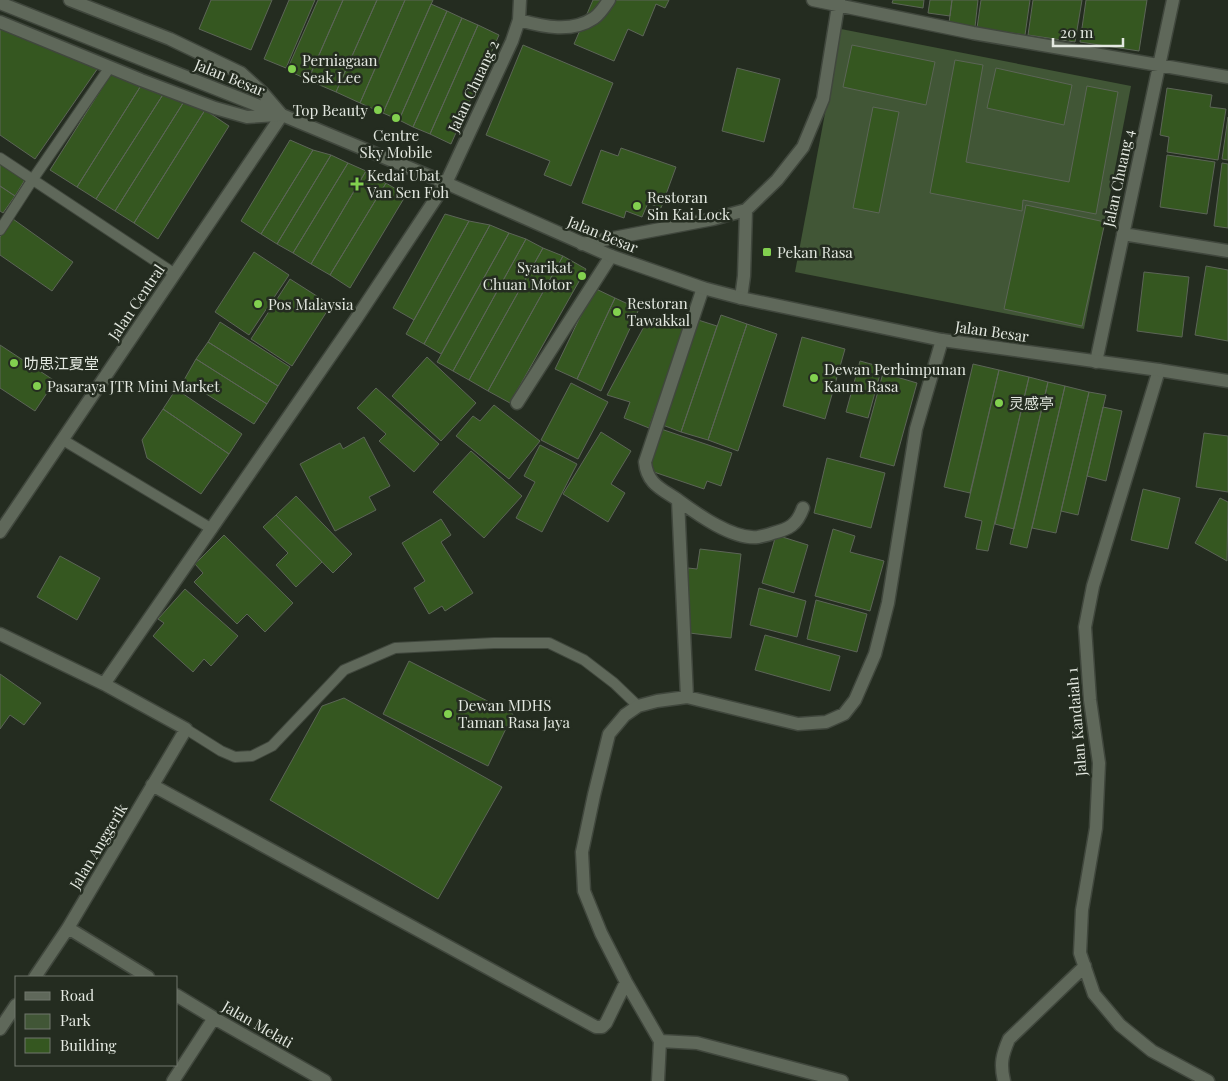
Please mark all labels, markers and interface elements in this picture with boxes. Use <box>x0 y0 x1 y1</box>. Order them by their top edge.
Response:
scale bar <box>1053 15 1123 47</box>
text: 20 m <box>1060 22 1094 42</box>
street label: Jalan Chuang 2 <box>442 37 503 136</box>
place label: Perniagaan Seak Lee <box>302 50 377 87</box>
street label: Jalan Besar <box>191 53 268 100</box>
marker: Perniagaan Seak Lee <box>286 63 298 75</box>
place label: Top Beauty <box>293 100 368 120</box>
marker: Top Beauty <box>372 104 384 116</box>
marker: Centre Sky Mobile <box>390 112 402 124</box>
place label: Centre Sky Mobile <box>360 125 432 162</box>
street label: Jalan Chuang 4 <box>1098 127 1138 230</box>
place label: Kedai Ubat Van Sen Foh <box>366 165 449 202</box>
marker: Kedai Ubat Van Sen Foh <box>351 178 363 190</box>
place label: Restoran Sin Kai Lock <box>647 187 731 224</box>
marker: Restoran Sin Kai Lock <box>631 200 643 212</box>
street label: Jalan Besar <box>564 210 641 257</box>
place label: Pekan Rasa <box>777 242 853 262</box>
marker: Pekan Rasa <box>761 246 773 258</box>
place label: Syarikat Chuan Motor <box>483 257 573 294</box>
street label: Jalan Central <box>103 260 169 345</box>
marker: Syarikat Chuan Motor <box>576 270 588 282</box>
place label: Restoran Tawakkal <box>627 293 690 330</box>
place label: Pos Malaysia <box>268 294 354 314</box>
marker: Pos Malaysia <box>252 298 264 310</box>
marker: Restoran Tawakkal <box>611 306 623 318</box>
street label: Jalan Besar <box>953 316 1030 346</box>
place label: 叻思江夏堂 <box>24 353 99 373</box>
marker: 叻思江夏堂 <box>8 357 20 369</box>
place label: Dewan Perhimpunan Kaum Rasa <box>824 359 966 396</box>
marker: Dewan Perhimpunan Kaum Rasa <box>808 372 820 384</box>
place label: Pasaraya JTR Mini Market <box>47 376 220 396</box>
marker: Pasaraya JTR Mini Market <box>31 380 43 392</box>
place label: 灵感亭 <box>1009 393 1054 413</box>
marker: 灵感亭 <box>993 397 1005 409</box>
street label: Jalan Kandaiah 1 <box>1061 666 1091 778</box>
place label: Dewan MDHS Taman Rasa Jaya <box>458 695 570 732</box>
marker: Dewan MDHS Taman Rasa Jaya <box>442 708 454 720</box>
street label: Jalan Anggerik <box>64 799 132 894</box>
legend <box>15 976 178 1066</box>
text: Road <box>60 985 94 1005</box>
street label: Jalan Melati <box>218 995 297 1053</box>
text: Park <box>60 1010 92 1030</box>
text: Building <box>60 1035 117 1055</box>

